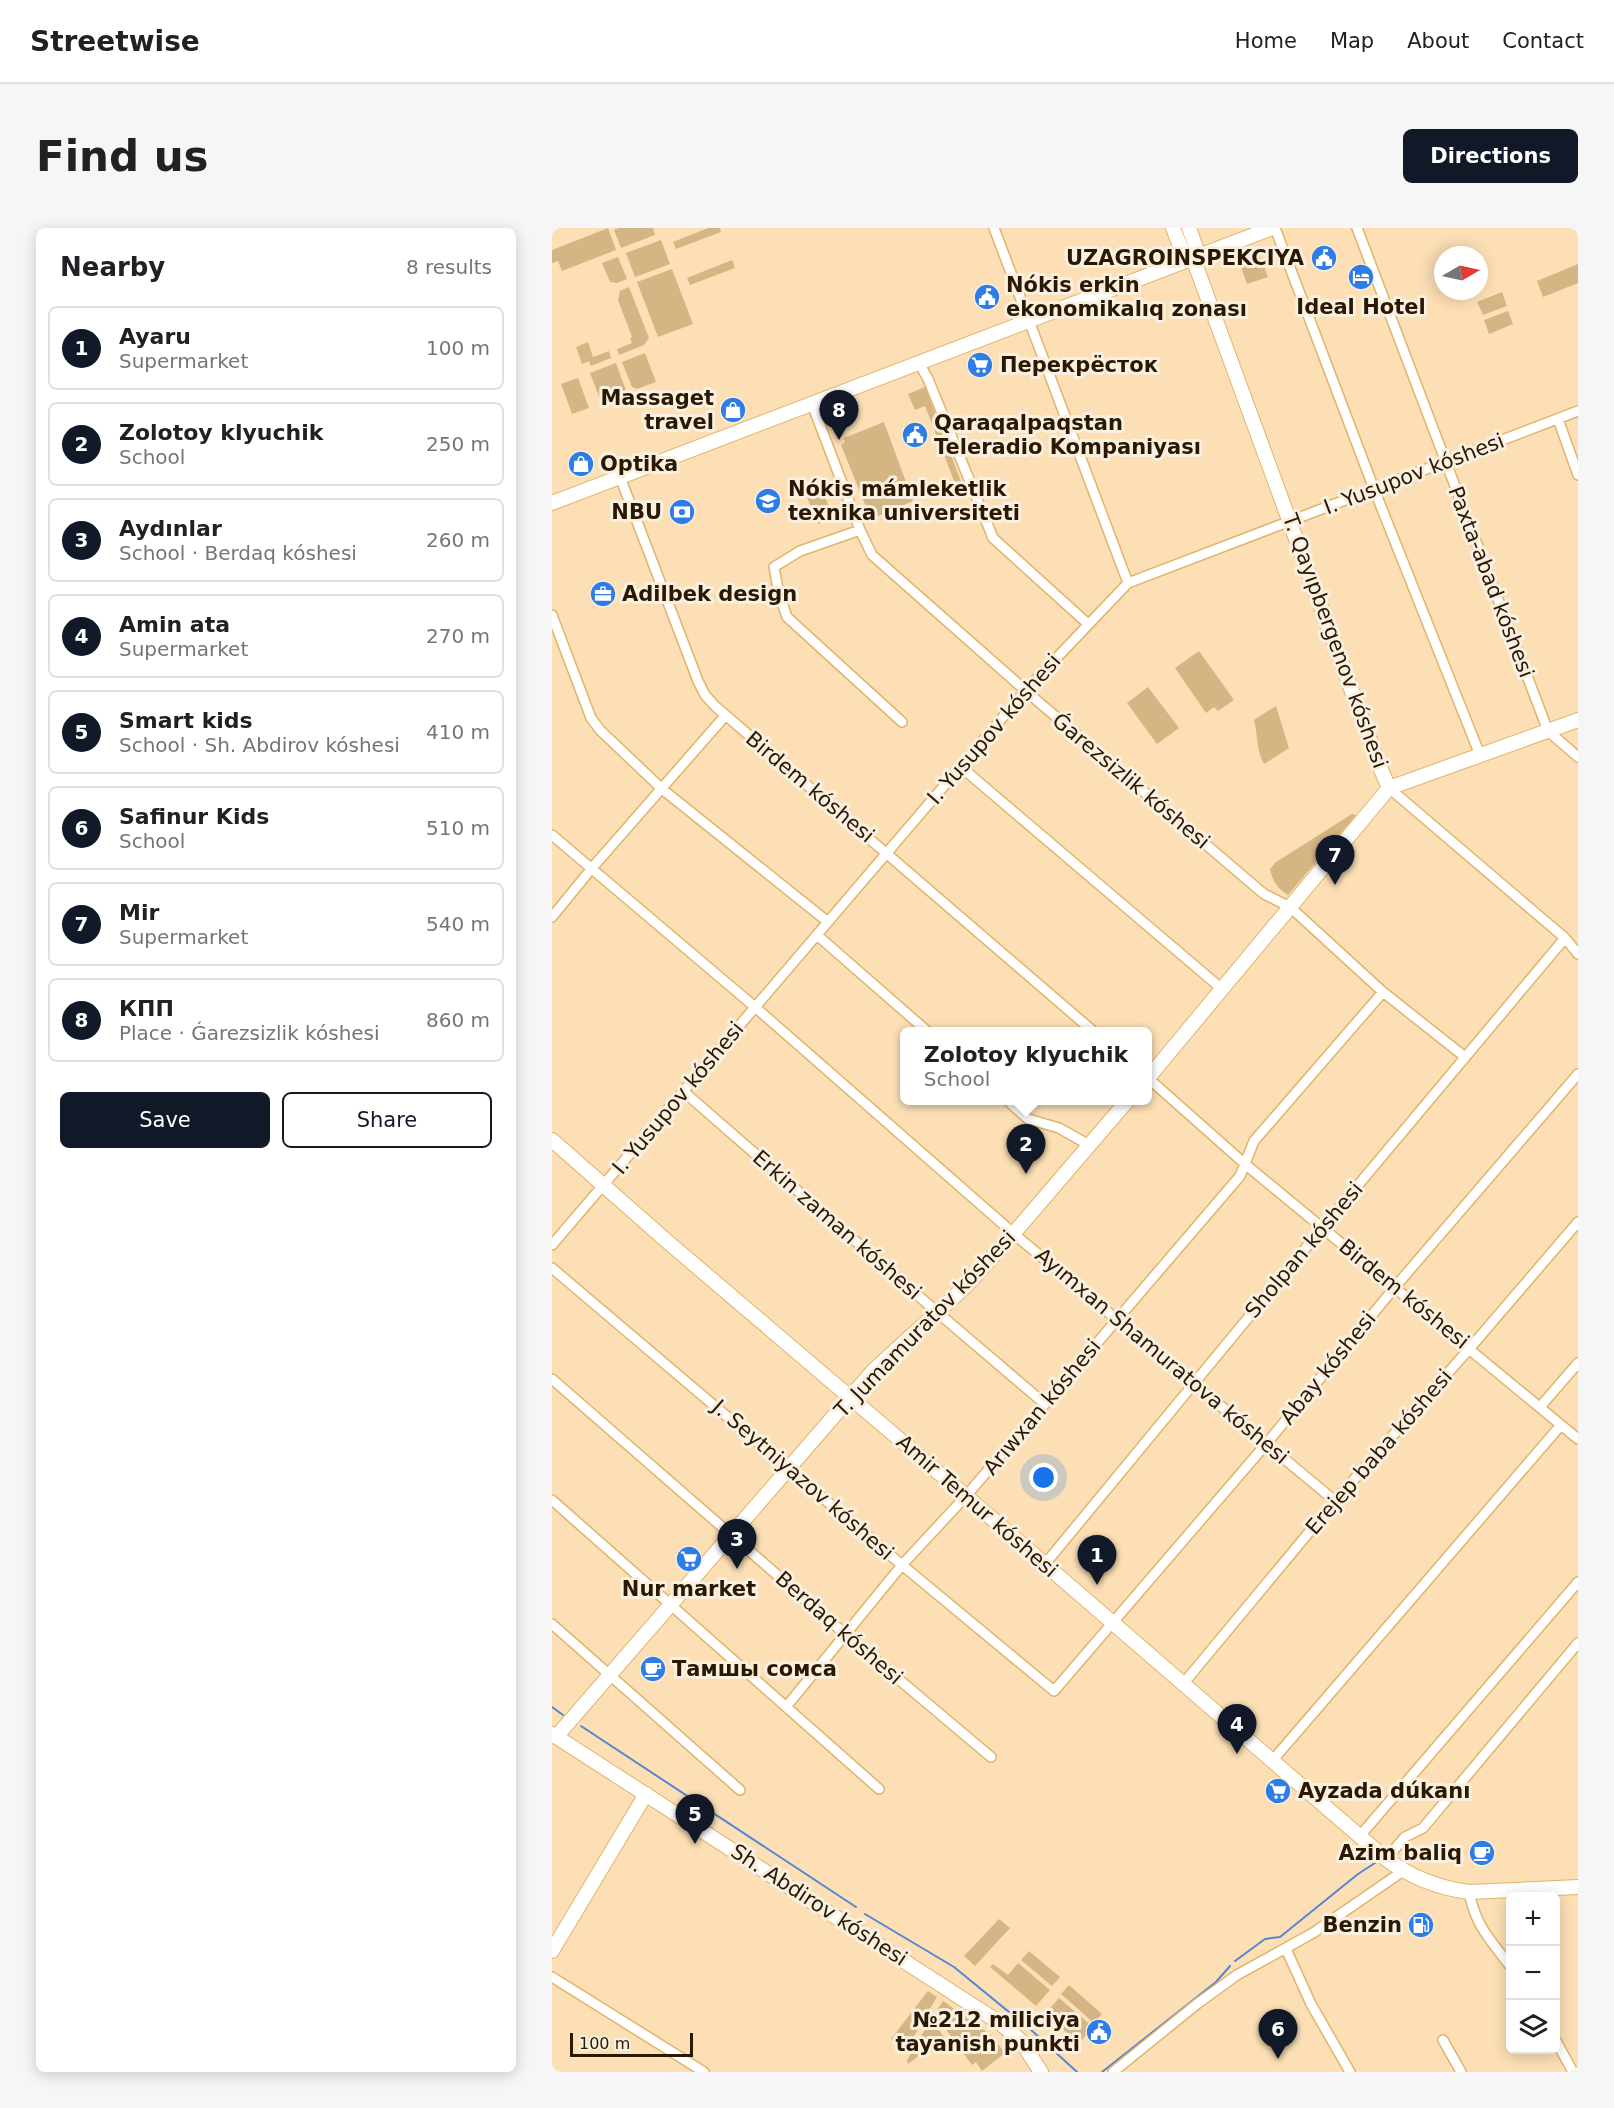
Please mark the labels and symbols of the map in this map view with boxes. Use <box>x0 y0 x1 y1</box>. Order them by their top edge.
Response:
public building icon: UZAGROINSPEKCIYA <box>1309 243 1339 273</box>
place label: UZAGROINSPEKCIYA <box>1066 246 1305 270</box>
north arrow <box>1434 246 1488 300</box>
hotel icon: Ideal Hotel <box>1346 262 1376 292</box>
place label: Nókis erkin ekonomikalıq zonası <box>1006 273 1247 321</box>
public building icon: Nókis erkin ekonomikalıq zonası <box>972 282 1002 312</box>
place label: Ideal Hotel <box>1296 295 1426 319</box>
supermarket icon: Перекрёсток <box>965 350 995 380</box>
place label: Перекрёсток <box>1000 353 1158 377</box>
place label: Massaget travel <box>600 386 714 434</box>
pin: 8 <box>820 390 858 440</box>
shop icon: Massaget travel <box>718 395 748 425</box>
place label: Qaraqalpaqstan Teleradio Kompaniyası <box>934 411 1201 459</box>
public building icon: Qaraqalpaqstan Teleradio Kompaniyası <box>900 420 930 450</box>
street label: I. Yusupov kóshesi <box>1321 429 1507 519</box>
shop icon: Optika <box>566 449 596 479</box>
place label: Optika <box>600 452 678 476</box>
place label: Nókis mámleketlik texnika universiteti <box>788 477 1020 525</box>
street label: Paxta-abad kóshesi <box>1443 483 1539 681</box>
school or university icon: Nókis mámleketlik texnika universiteti <box>753 486 783 516</box>
bank icon: NBU <box>667 497 697 527</box>
place label: NBU <box>611 500 662 524</box>
street label: T. Qayıpbergenov kóshesi <box>1277 510 1392 771</box>
office icon: Adilbek design <box>588 579 618 609</box>
place label: Adilbek design <box>622 582 797 606</box>
street label: I. Yusupov kóshesi <box>922 649 1066 809</box>
street label: Ǵarezsizlik kóshesi <box>1048 707 1215 854</box>
street label: Birdem kóshesi <box>741 726 879 848</box>
pin: 7 <box>1316 836 1354 885</box>
street label: I. Yusupov kóshesi <box>607 1017 749 1179</box>
pin: 2 <box>1006 1124 1046 1174</box>
street label: Erkin zaman kóshesi <box>748 1145 926 1305</box>
street label: Sholpan kóshesi <box>1240 1177 1368 1323</box>
street label: T. Jumamuratov kóshesi <box>829 1226 1021 1423</box>
street label: Birdem kóshesi <box>1334 1234 1474 1354</box>
street label: Ayımxan Shamuratova kóshesi <box>1031 1243 1293 1469</box>
street label: Abay kóshesi <box>1275 1307 1381 1429</box>
street label: Arıwxan kóshesi <box>978 1334 1106 1480</box>
street label: Erejep baba kóshesi <box>1301 1365 1457 1539</box>
street label: J. Seytniyazov kóshesi <box>706 1394 898 1565</box>
street label: Amir Temur kóshesi <box>892 1430 1062 1582</box>
your location <box>1029 1463 1058 1492</box>
pin: 3 <box>718 1520 756 1569</box>
pin: 1 <box>1078 1536 1116 1585</box>
supermarket icon: Nur market <box>674 1544 704 1574</box>
street label: Berdaq kóshesi <box>771 1566 907 1690</box>
place label: Nur market <box>622 1577 756 1601</box>
cafe icon: Тамшы сомса <box>638 1654 668 1684</box>
place label: Тамшы сомса <box>672 1657 837 1681</box>
pin: 4 <box>1218 1704 1256 1754</box>
supermarket icon: Ayzada dúkanı <box>1263 1776 1293 1806</box>
place label: Ayzada dúkanı <box>1298 1779 1470 1803</box>
pin: 5 <box>676 1794 714 1844</box>
cafe icon: Azim baliq <box>1467 1838 1497 1868</box>
street label: Sh. Abdirov kóshesi <box>726 1839 912 1971</box>
place label: Azim baliq <box>1339 1841 1462 1865</box>
fuel station icon: Benzin <box>1406 1910 1436 1940</box>
place label: Benzin <box>1322 1913 1402 1937</box>
place label: №212 miliciya tayanish punkti <box>896 2008 1080 2056</box>
pin: 6 <box>1258 2010 1298 2059</box>
public building icon: №212 miliciya tayanish punkti <box>1084 2017 1114 2047</box>
scale bar <box>570 2030 693 2058</box>

